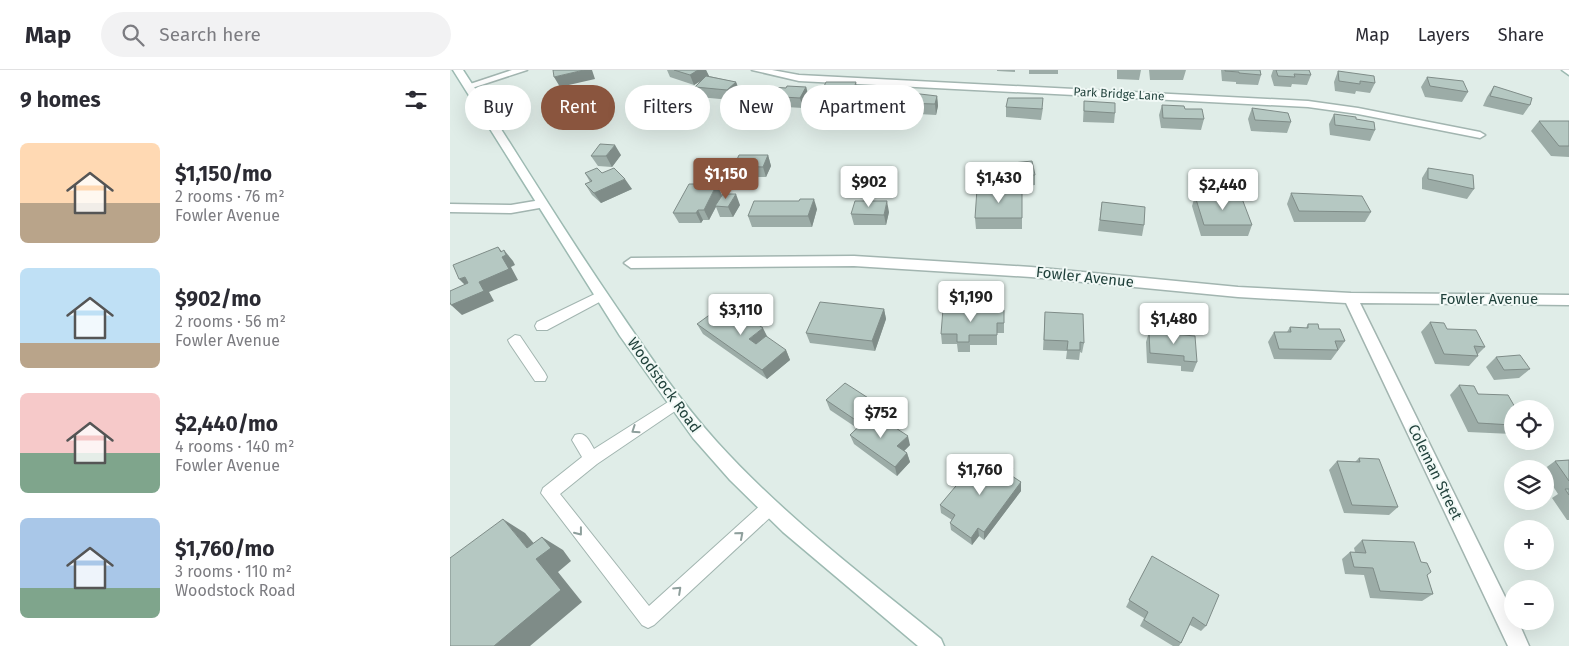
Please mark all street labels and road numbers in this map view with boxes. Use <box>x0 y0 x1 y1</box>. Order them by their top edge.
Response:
street label: Park Bridge Lane <box>1073 85 1165 103</box>
street label: Fowler Avenue <box>1035 263 1135 291</box>
street label: Fowler Avenue <box>1440 290 1538 308</box>
street label: Woodstock Road <box>623 334 705 436</box>
street label: Coleman Street <box>1404 421 1466 523</box>

